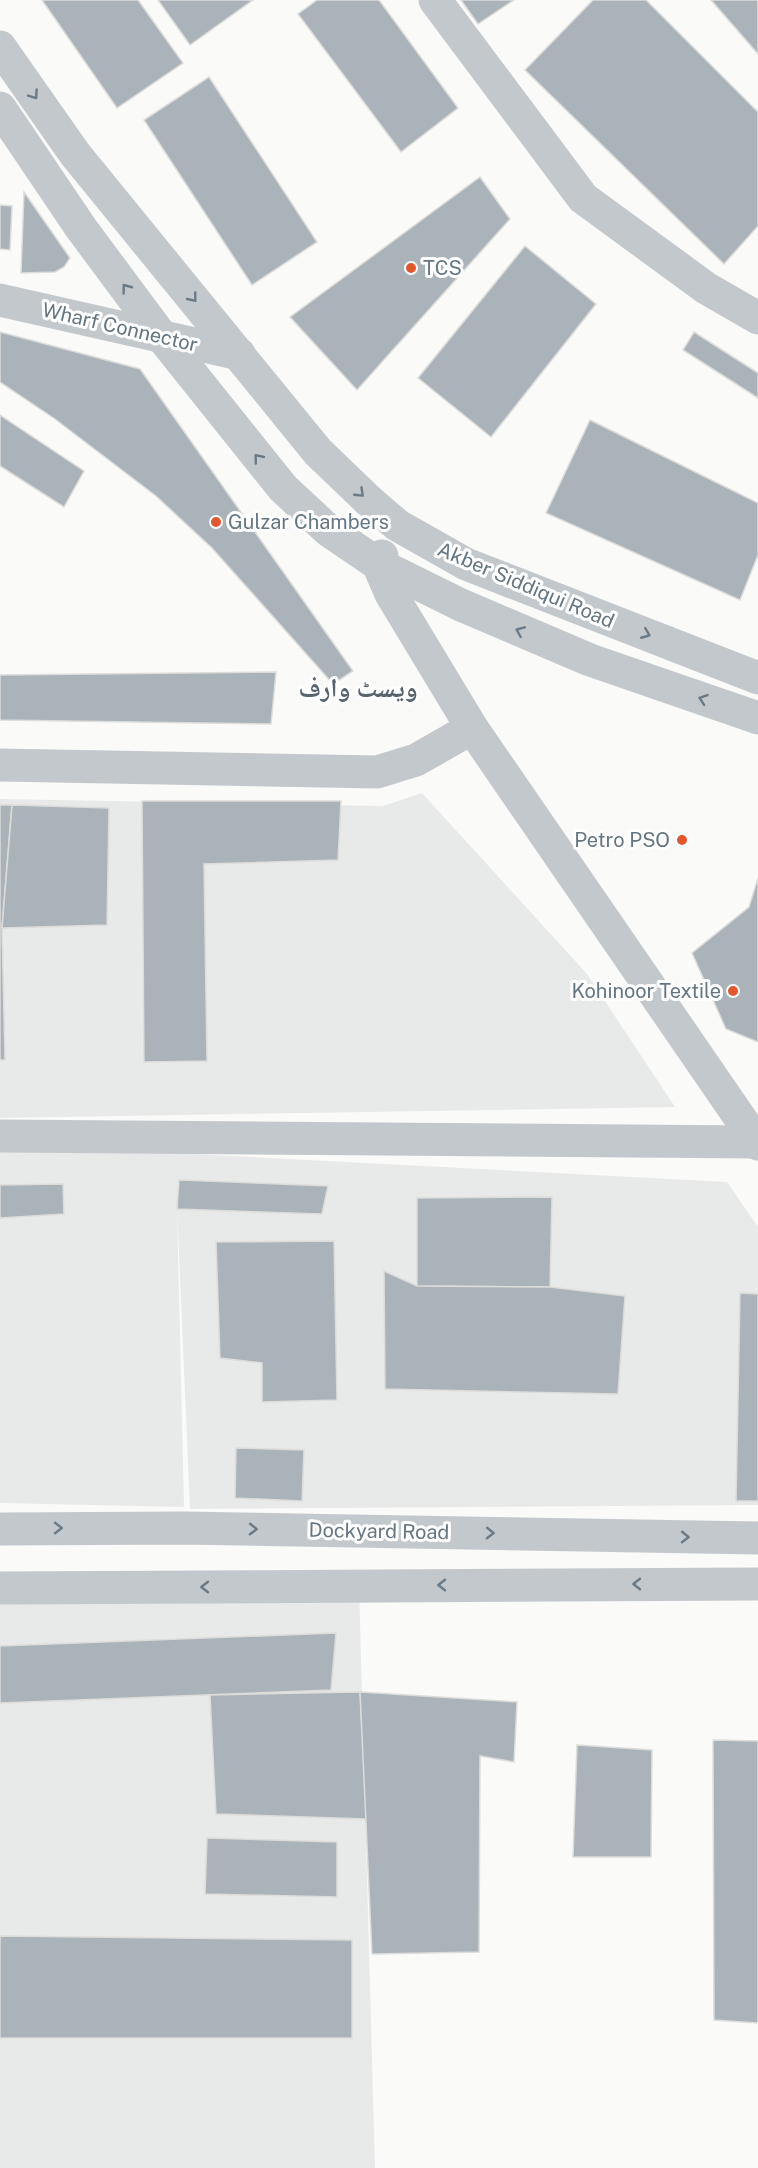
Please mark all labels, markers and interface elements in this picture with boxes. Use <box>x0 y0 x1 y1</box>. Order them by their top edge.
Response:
one-way arrow <box>27 88 38 99</box>
place label: TCS <box>423 256 462 280</box>
marker: TCS <box>404 261 418 275</box>
one-way arrow <box>122 283 133 294</box>
one-way arrow <box>186 291 197 302</box>
street label: Wharf Connector <box>40 297 200 357</box>
one-way arrow <box>255 454 266 465</box>
one-way arrow <box>354 486 364 497</box>
place label: Gulzar Chambers <box>228 510 389 534</box>
marker: Gulzar Chambers <box>209 515 223 529</box>
street label: Akber Siddiqui Road <box>434 537 618 633</box>
one-way arrow <box>516 626 527 638</box>
one-way arrow <box>640 627 650 640</box>
district label: ویسٹ وارف <box>298 672 418 703</box>
one-way arrow <box>698 694 709 707</box>
place label: Petro PSO <box>574 828 670 852</box>
marker: Petro PSO <box>675 833 689 847</box>
place label: Kohinoor Textile <box>571 979 721 1003</box>
marker: Kohinoor Textile <box>726 984 740 998</box>
street label: Dockyard Road <box>308 1518 450 1544</box>
one-way arrow <box>54 1522 63 1534</box>
one-way arrow <box>249 1523 258 1535</box>
one-way arrow <box>486 1527 495 1539</box>
one-way arrow <box>681 1530 690 1543</box>
one-way arrow <box>632 1578 641 1590</box>
one-way arrow <box>437 1579 446 1591</box>
one-way arrow <box>200 1580 209 1593</box>

